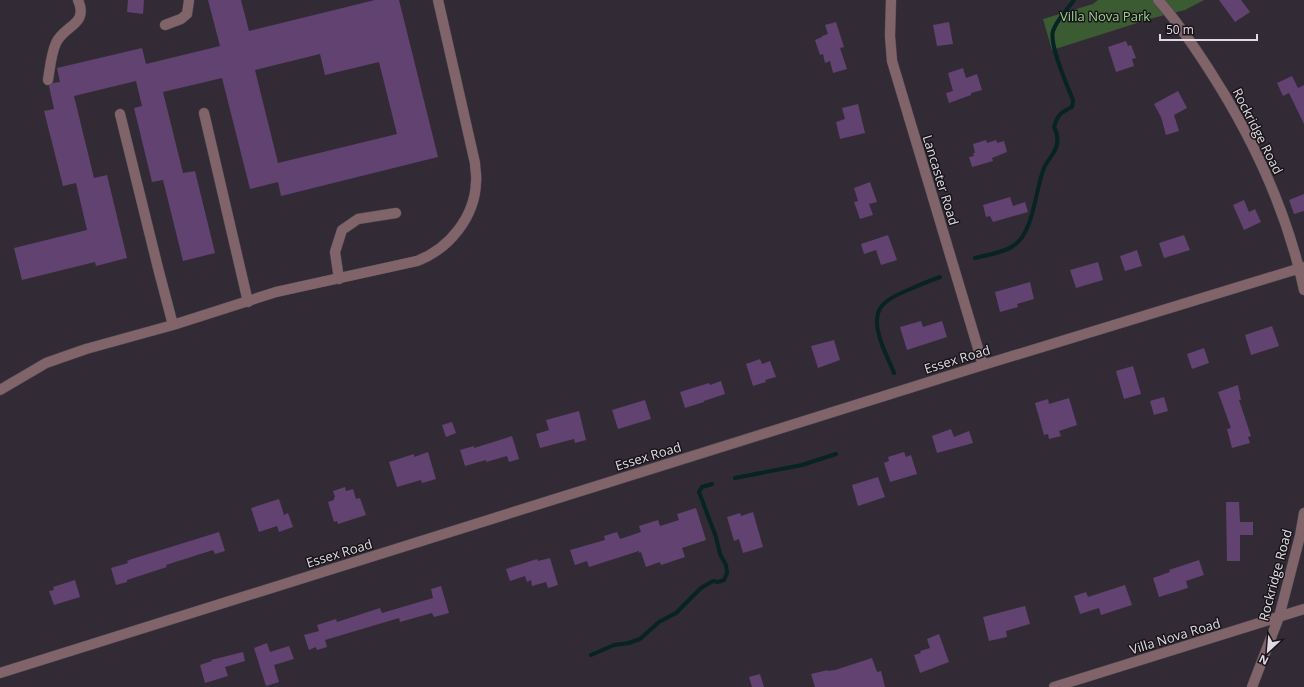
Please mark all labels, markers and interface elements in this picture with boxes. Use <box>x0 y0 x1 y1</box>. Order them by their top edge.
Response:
park label: Villa Nova Park <box>1060 7 1150 25</box>
scale bar <box>1160 16 1257 42</box>
text: 50 m <box>1166 21 1194 38</box>
street label: Rockridge Road <box>1229 85 1287 177</box>
street label: Lancaster Road <box>919 133 963 227</box>
street label: Essex Road <box>922 340 992 378</box>
street label: Essex Road <box>613 437 683 475</box>
street label: Rockridge Road <box>1254 527 1296 623</box>
street label: Essex Road <box>304 534 374 572</box>
street label: Villa Nova Road <box>1127 614 1223 658</box>
north arrow <box>1248 631 1288 671</box>
text: N <box>1256 652 1271 669</box>

